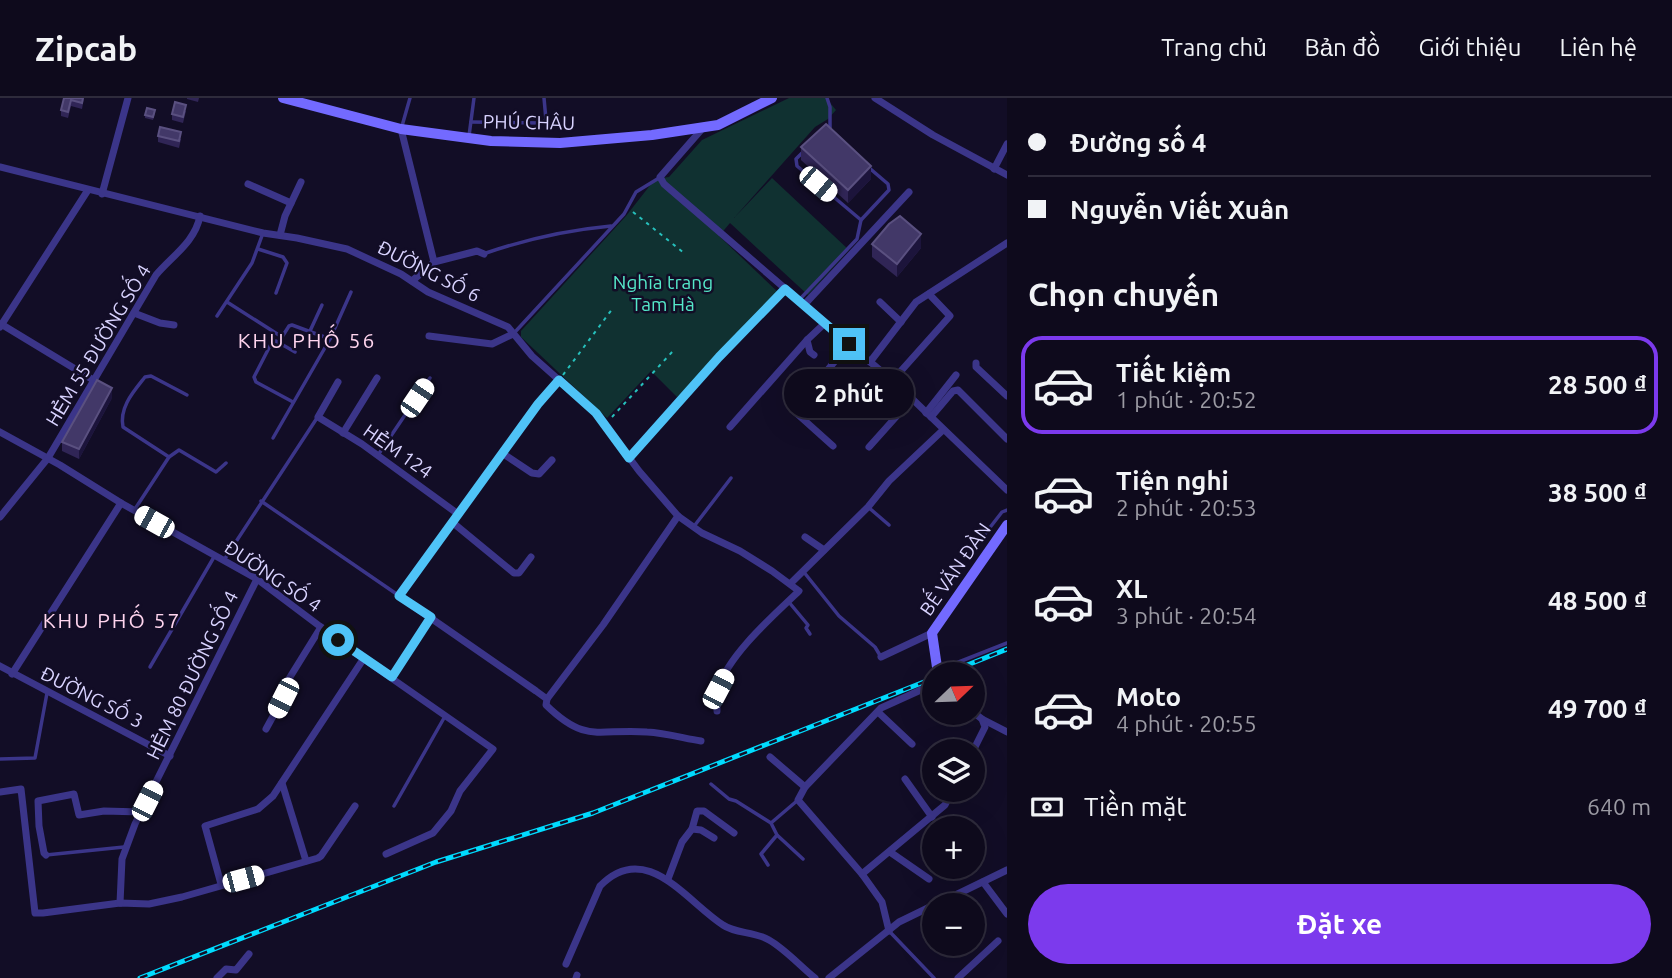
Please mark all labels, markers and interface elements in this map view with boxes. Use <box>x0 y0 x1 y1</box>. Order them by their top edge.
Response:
text: Zipcab <box>35 30 137 67</box>
text: Trang chủ <box>1161 34 1267 61</box>
text: Bản đồ <box>1305 34 1380 61</box>
text: Giới thiệu <box>1418 34 1522 61</box>
text: Liên hệ <box>1560 34 1637 61</box>
street label: PHÚ CHÂU <box>483 110 575 134</box>
text: Đường số 4 <box>1070 128 1206 157</box>
car <box>796 162 841 206</box>
text: Nguyễn Viết Xuân <box>1070 195 1289 224</box>
street label: ĐƯỜNG SỐ 6 <box>374 232 486 306</box>
street label: HẺM 55 ĐƯỜNG SỐ 4 <box>37 258 155 430</box>
park label: Nghĩa trang Tam Hà <box>613 271 713 315</box>
text: Chọn chuyến <box>1028 276 1219 312</box>
district label: KHU PHỐ 56 <box>238 323 376 352</box>
route end <box>833 328 865 360</box>
icon: car <box>1032 354 1095 417</box>
text: Tiết kiệm <box>1116 358 1231 387</box>
callout: 2 phút <box>784 368 914 418</box>
text: 28 500 ₫ <box>1548 370 1647 399</box>
car <box>397 375 438 421</box>
text: 2 phút <box>814 381 884 406</box>
text: 1 phút · 20:52 <box>1116 387 1257 412</box>
street label: HẺM 124 <box>359 419 437 483</box>
icon: car <box>1032 462 1095 525</box>
text: Tiện nghi <box>1116 466 1229 495</box>
text: 38 500 ₫ <box>1548 478 1647 507</box>
text: 2 phút · 20:53 <box>1116 495 1257 520</box>
car <box>131 503 178 541</box>
street label: BẾ VĂN ĐÀN <box>911 516 995 619</box>
street label: ĐƯỜNG SỐ 4 <box>220 532 328 616</box>
icon: car <box>1032 570 1095 633</box>
text: XL <box>1116 574 1147 603</box>
street label: HẺM 80 ĐƯỜNG SỐ 4 <box>138 585 242 763</box>
text: 48 500 ₫ <box>1548 586 1647 615</box>
district label: KHU PHỐ 57 <box>43 603 181 632</box>
text: 3 phút · 20:54 <box>1116 603 1257 628</box>
route start <box>322 624 354 656</box>
street label: ĐƯỜNG SỐ 3 <box>37 658 149 732</box>
north arrow <box>922 662 985 724</box>
map controls <box>922 662 985 956</box>
car <box>699 666 738 712</box>
car <box>265 675 302 721</box>
icon: car <box>1032 678 1095 741</box>
text: Moto <box>1116 682 1181 711</box>
text: 49 700 ₫ <box>1548 694 1647 723</box>
text: 4 phút · 20:55 <box>1116 711 1257 736</box>
button: layers <box>922 739 985 802</box>
car <box>129 778 166 824</box>
icon: cash <box>1028 788 1066 826</box>
text: Tiền mặt <box>1084 792 1187 821</box>
text: 640 m <box>1587 794 1651 819</box>
button: + <box>922 816 985 879</box>
car <box>220 863 267 895</box>
button: Đặt xe <box>1028 884 1651 964</box>
button: − <box>922 893 985 956</box>

